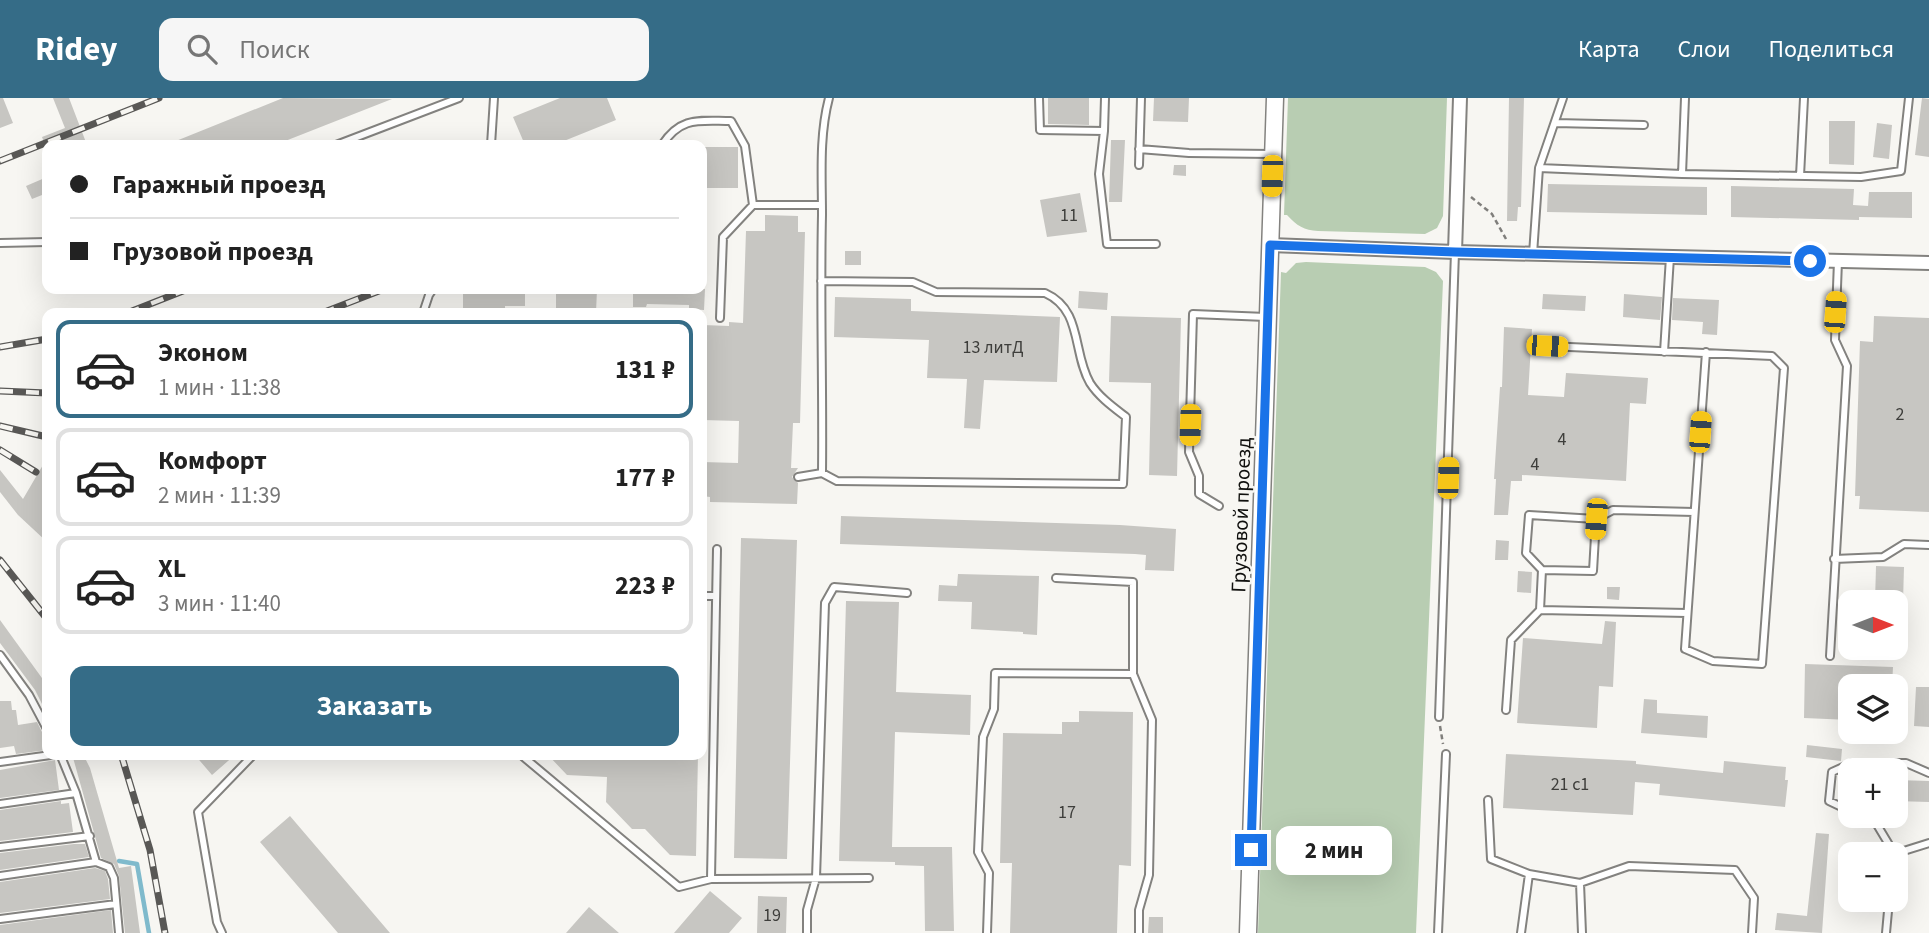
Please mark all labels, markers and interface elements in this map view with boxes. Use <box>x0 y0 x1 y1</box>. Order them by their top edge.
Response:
search box <box>159 18 649 81</box>
text: Ridey <box>35 26 117 73</box>
icon: search <box>183 30 221 68</box>
text: Поиск <box>239 31 310 68</box>
text: Карта <box>1578 32 1640 67</box>
text: Слои <box>1678 32 1731 67</box>
text: Поделиться <box>1769 32 1894 67</box>
car <box>1261 155 1284 197</box>
text: Гаражный проезд <box>112 166 325 203</box>
house number: 11 <box>1060 203 1078 228</box>
text: Грузовой проезд <box>112 233 313 270</box>
route start <box>1794 245 1826 277</box>
car <box>1824 290 1847 334</box>
text: Эконом <box>158 334 248 371</box>
car <box>1526 334 1569 358</box>
house number: 13 литД <box>963 335 1024 360</box>
icon: car <box>74 338 137 401</box>
text: 131 ₽ <box>615 351 675 388</box>
text: 1 мин · 11:38 <box>158 371 281 404</box>
house number: 2 <box>1896 402 1905 427</box>
car <box>1179 404 1202 446</box>
car <box>1689 410 1712 454</box>
house number: 4 <box>1558 427 1567 452</box>
street label: Грузовой проезд <box>1223 437 1259 593</box>
text: Комфорт <box>158 442 267 479</box>
icon: car <box>74 446 137 509</box>
house number: 4 <box>1531 452 1540 477</box>
car <box>1437 457 1460 499</box>
text: 177 ₽ <box>615 459 675 496</box>
text: 2 мин · 11:39 <box>158 479 281 512</box>
car <box>1585 497 1608 541</box>
text: XL <box>158 550 186 587</box>
icon: car <box>74 554 137 617</box>
text: 223 ₽ <box>615 567 675 604</box>
text: 3 мин · 11:40 <box>158 587 281 620</box>
north arrow <box>1838 590 1908 660</box>
map controls <box>1838 590 1908 912</box>
button: Заказать <box>70 666 679 746</box>
button: layers <box>1838 674 1908 744</box>
button: + <box>1838 758 1908 828</box>
house number: 21 с1 <box>1551 772 1589 797</box>
house number: 17 <box>1058 800 1076 825</box>
callout: 2 мин <box>1276 826 1391 874</box>
route end <box>1235 834 1267 866</box>
text: 2 мин <box>1305 834 1363 867</box>
button: − <box>1838 842 1908 912</box>
house number: 19 <box>763 903 781 928</box>

